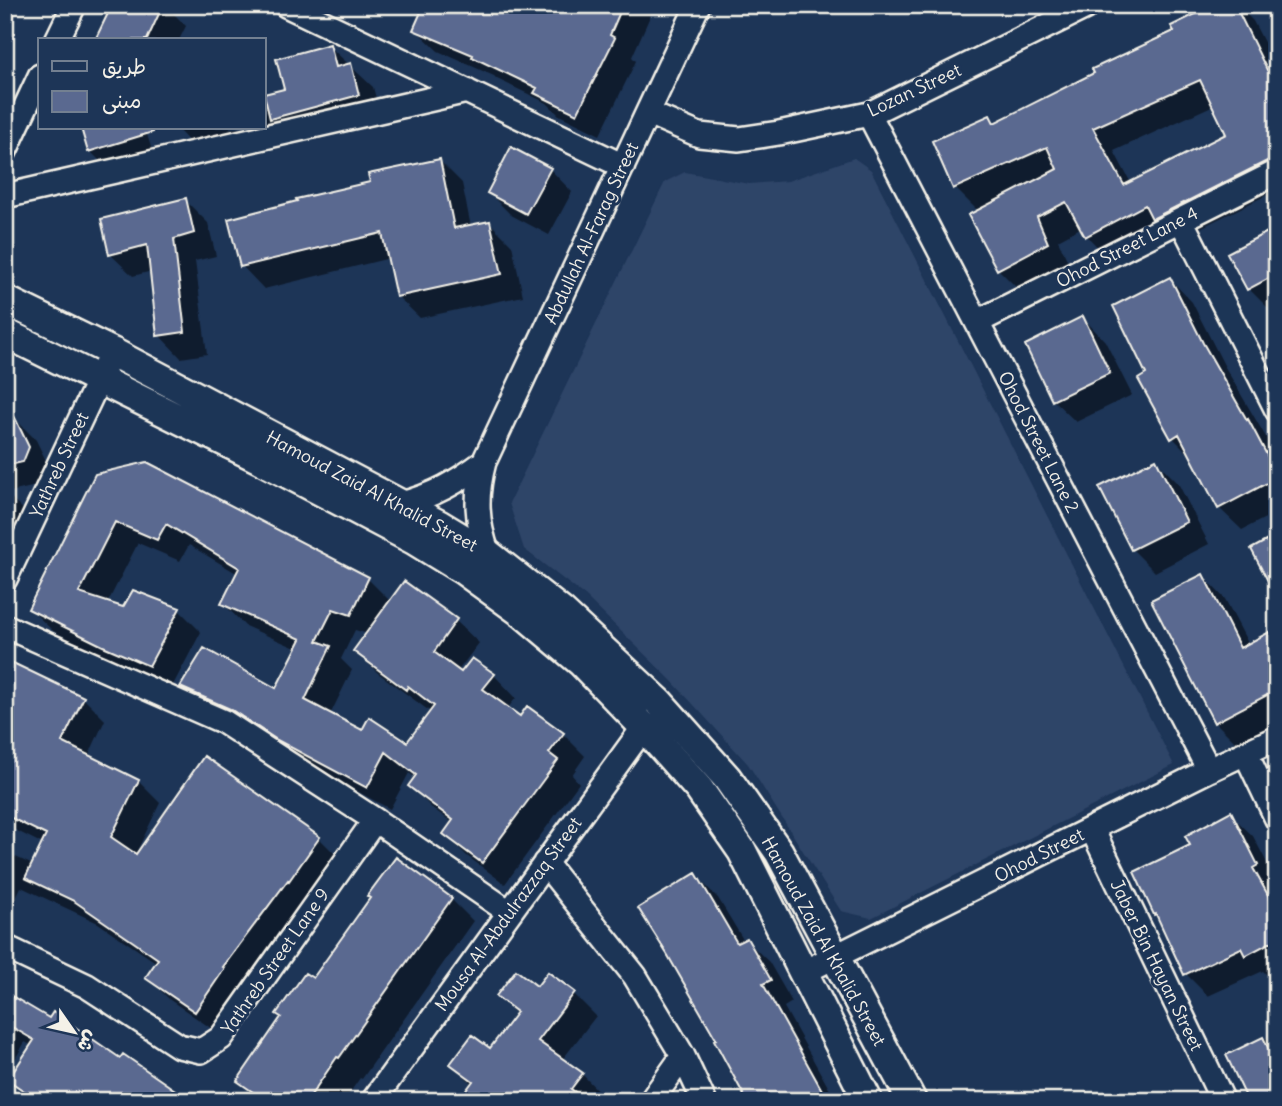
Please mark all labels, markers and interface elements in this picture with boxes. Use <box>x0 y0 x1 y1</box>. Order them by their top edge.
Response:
legend <box>38 38 266 130</box>
text: طريق <box>102 53 146 80</box>
street label: Lozan Street <box>863 58 965 122</box>
text: مبنى <box>102 87 141 115</box>
street label: Abdullah Al-Farag Street <box>539 138 643 328</box>
street label: Ohod Street Lane 4 <box>1052 201 1202 293</box>
street label: Ohod Street Lane 2 <box>993 367 1085 517</box>
street label: Yathreb Street <box>24 408 94 522</box>
street label: Hamoud Zaid Al Khalid Street <box>262 425 482 557</box>
street label: Mousa Al-Abdulrazzaq Street <box>430 812 586 1016</box>
street label: Ohod Street <box>990 823 1088 887</box>
street label: Hamoud Zaid Al Khalid Street <box>757 832 891 1050</box>
street label: Jaber Bin Hayan Street <box>1106 876 1208 1054</box>
street label: Yathreb Street Lane 9 <box>216 883 334 1039</box>
north arrow <box>38 998 108 1068</box>
text: ش <box>72 1026 104 1057</box>

